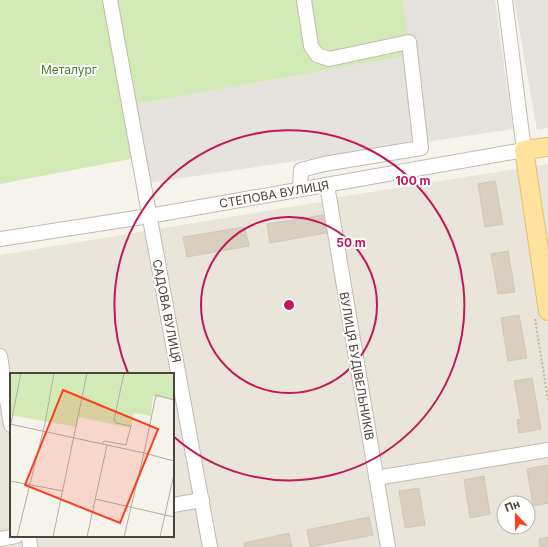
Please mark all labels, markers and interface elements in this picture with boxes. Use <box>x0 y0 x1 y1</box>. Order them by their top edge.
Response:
park label: Металург <box>41 62 97 77</box>
text: 100 m <box>395 173 431 188</box>
street label: СТЕПОВА ВУЛИЦЯ <box>218 177 330 211</box>
text: 50 m <box>336 235 366 250</box>
street label: САДОВА ВУЛИЦЯ <box>150 258 184 364</box>
street label: ВУЛИЦЯ БУДІВЕЛЬНИКІВ <box>337 291 377 442</box>
centre of rings <box>282 298 296 312</box>
inset map <box>10 373 174 537</box>
north arrow <box>496 495 536 535</box>
text: Пн <box>503 496 522 515</box>

